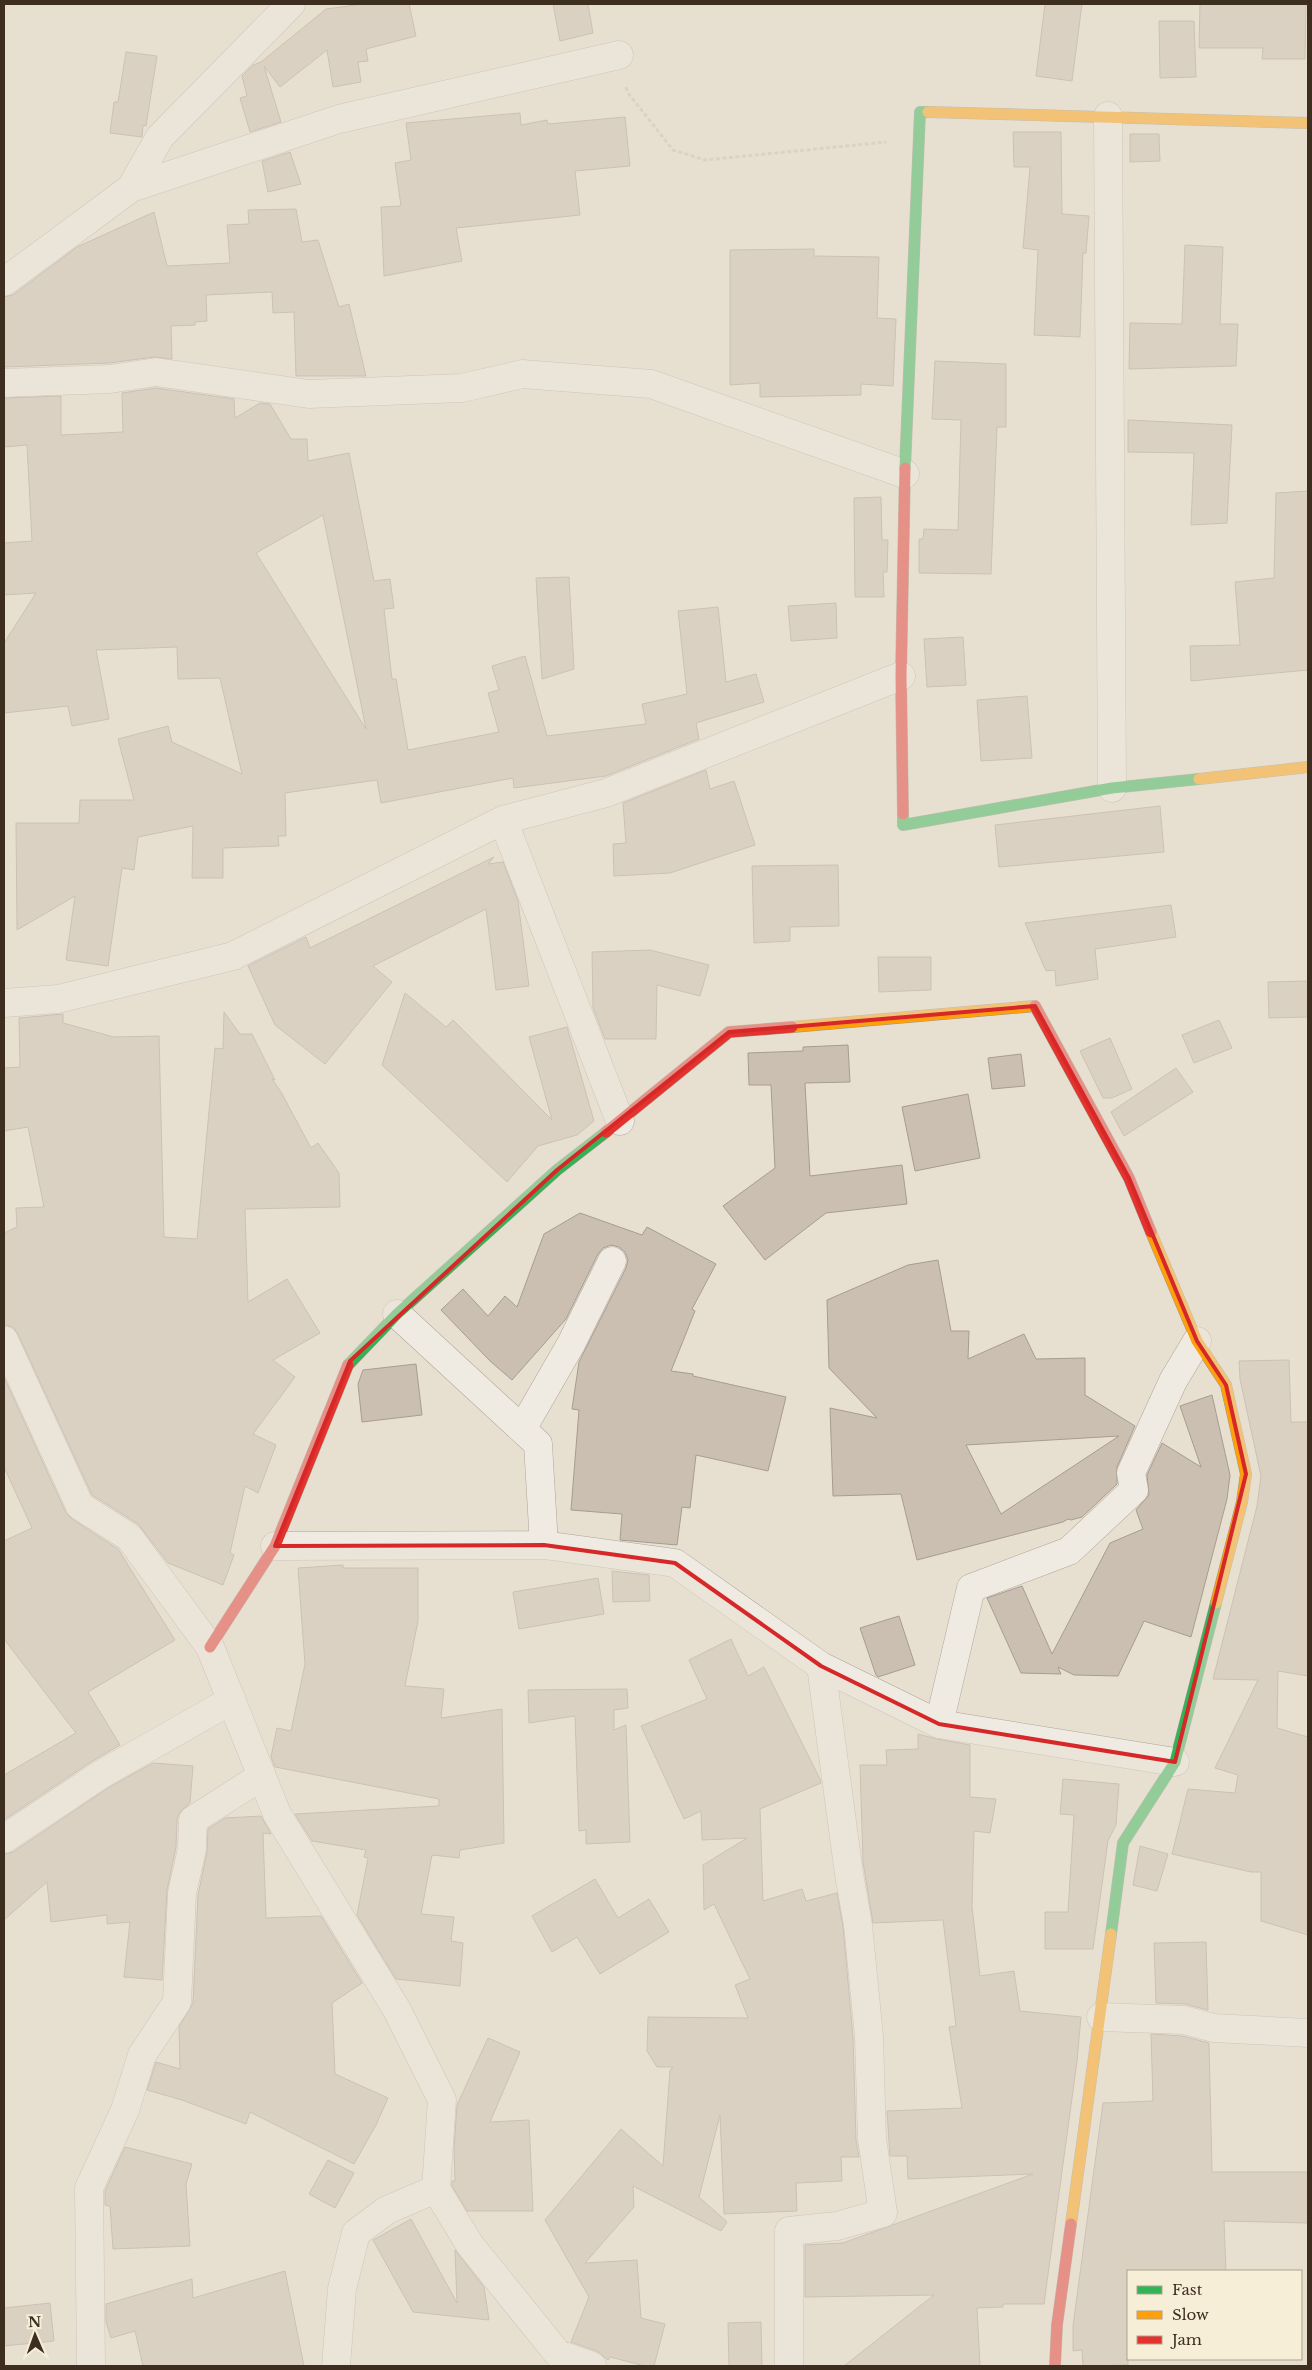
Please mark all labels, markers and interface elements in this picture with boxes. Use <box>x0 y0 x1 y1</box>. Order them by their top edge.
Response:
legend <box>1127 2270 1302 2360</box>
text: Fast <box>1172 2280 1203 2299</box>
text: Slow <box>1172 2305 1209 2324</box>
north arrow <box>10 2310 60 2360</box>
text: N <box>28 2313 41 2331</box>
text: Jam <box>1170 2330 1202 2349</box>

